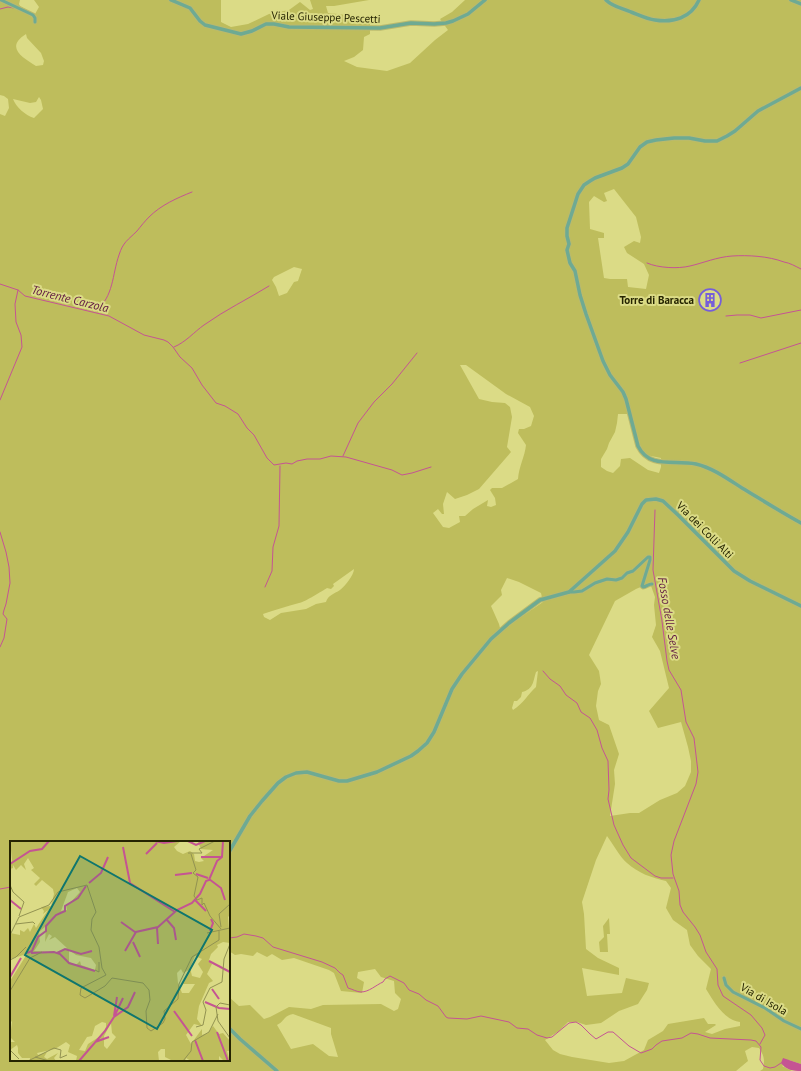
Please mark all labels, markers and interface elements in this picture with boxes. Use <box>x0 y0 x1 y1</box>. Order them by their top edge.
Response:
street label: Viale Giuseppe Pescetti <box>270 8 381 26</box>
water label: Torrente Carzola <box>30 282 110 315</box>
building icon: Torre di Baracca <box>697 287 723 313</box>
place label: Torre di Baracca <box>619 293 694 307</box>
street label: Via dei Colli Alti <box>673 498 737 562</box>
water label: Fosso delle Selve <box>655 576 684 661</box>
inset map <box>10 841 230 1061</box>
street label: Via di Isola <box>737 979 790 1018</box>

